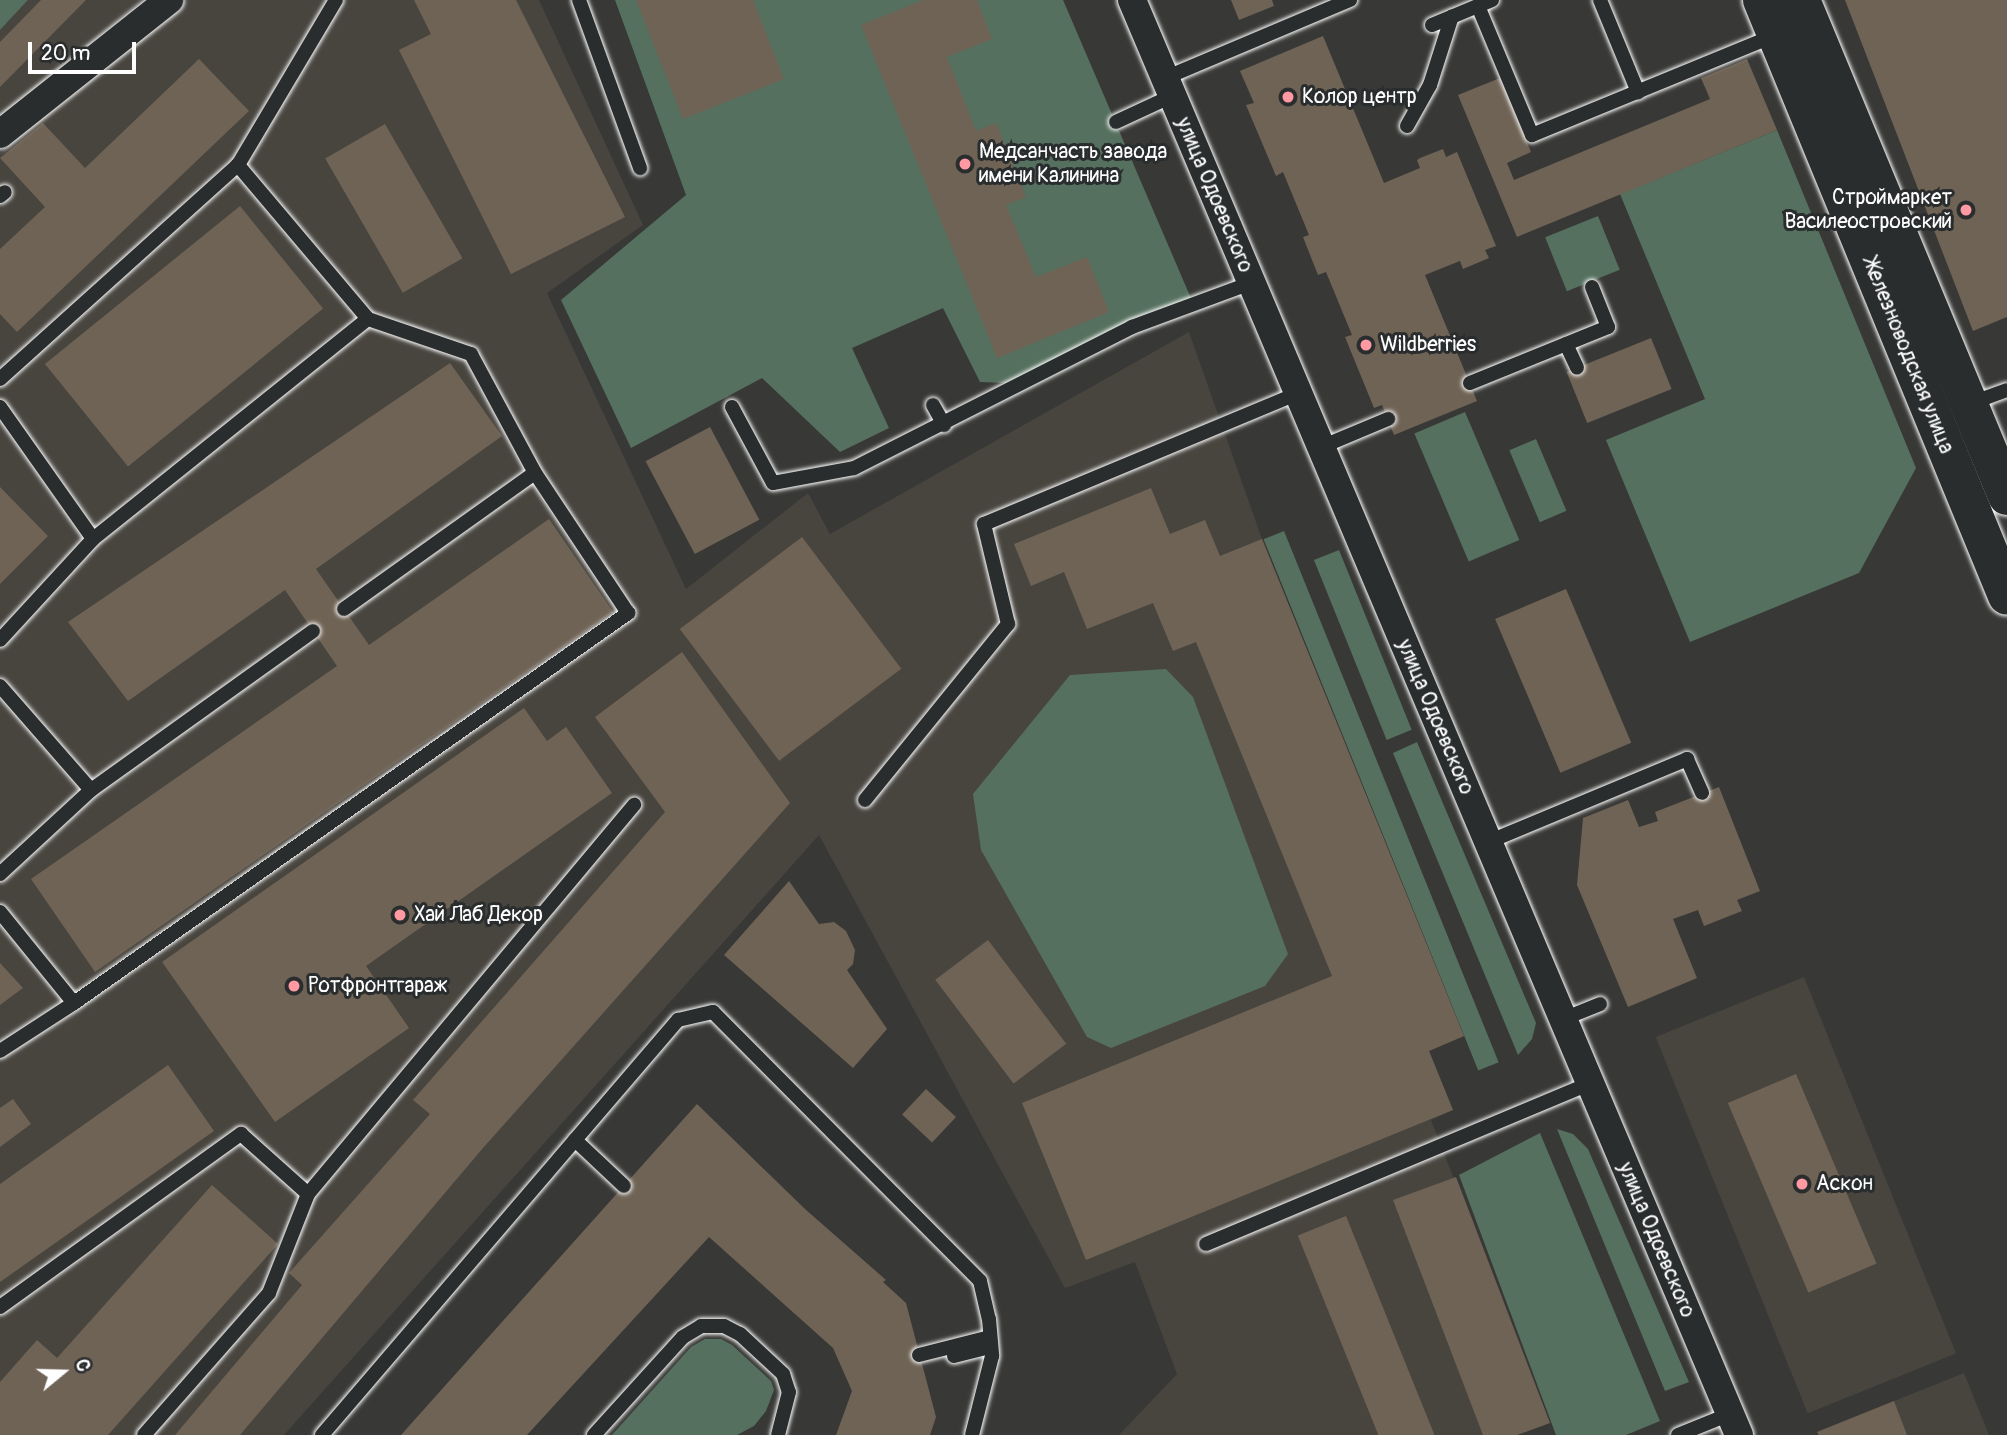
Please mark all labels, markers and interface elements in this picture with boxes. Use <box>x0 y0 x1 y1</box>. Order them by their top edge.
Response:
scale bar <box>32 28 140 72</box>
text: 20 m <box>41 40 90 67</box>
place label: Колор центр <box>1302 84 1417 110</box>
marker: Колор центр <box>1280 89 1296 105</box>
street label: улица Одоевского <box>1170 114 1258 276</box>
place label: Медсанчасть завода имени Калинина <box>979 139 1167 189</box>
marker: Медсанчасть завода имени Калинина <box>957 156 973 172</box>
place label: Строймаркет Василеостровский <box>1784 185 1952 235</box>
marker: Строймаркет Василеостровский <box>1958 202 1974 218</box>
street label: Железноводская улица <box>1857 255 1959 457</box>
place label: Wildberries <box>1380 332 1476 358</box>
marker: Wildberries <box>1358 337 1374 353</box>
street label: улица Одоевского <box>1391 636 1479 798</box>
place label: Хай Лаб Декор <box>414 902 543 928</box>
marker: Хай Лаб Декор <box>392 907 408 923</box>
place label: Ротфронтгараж <box>308 973 447 999</box>
marker: Ротфронтгараж <box>286 978 302 994</box>
street label: улица Одоевского <box>1612 1159 1700 1321</box>
place label: Аскон <box>1816 1171 1873 1197</box>
marker: Аскон <box>1794 1176 1810 1192</box>
north arrow <box>28 1337 98 1407</box>
text: С <box>70 1356 96 1375</box>

